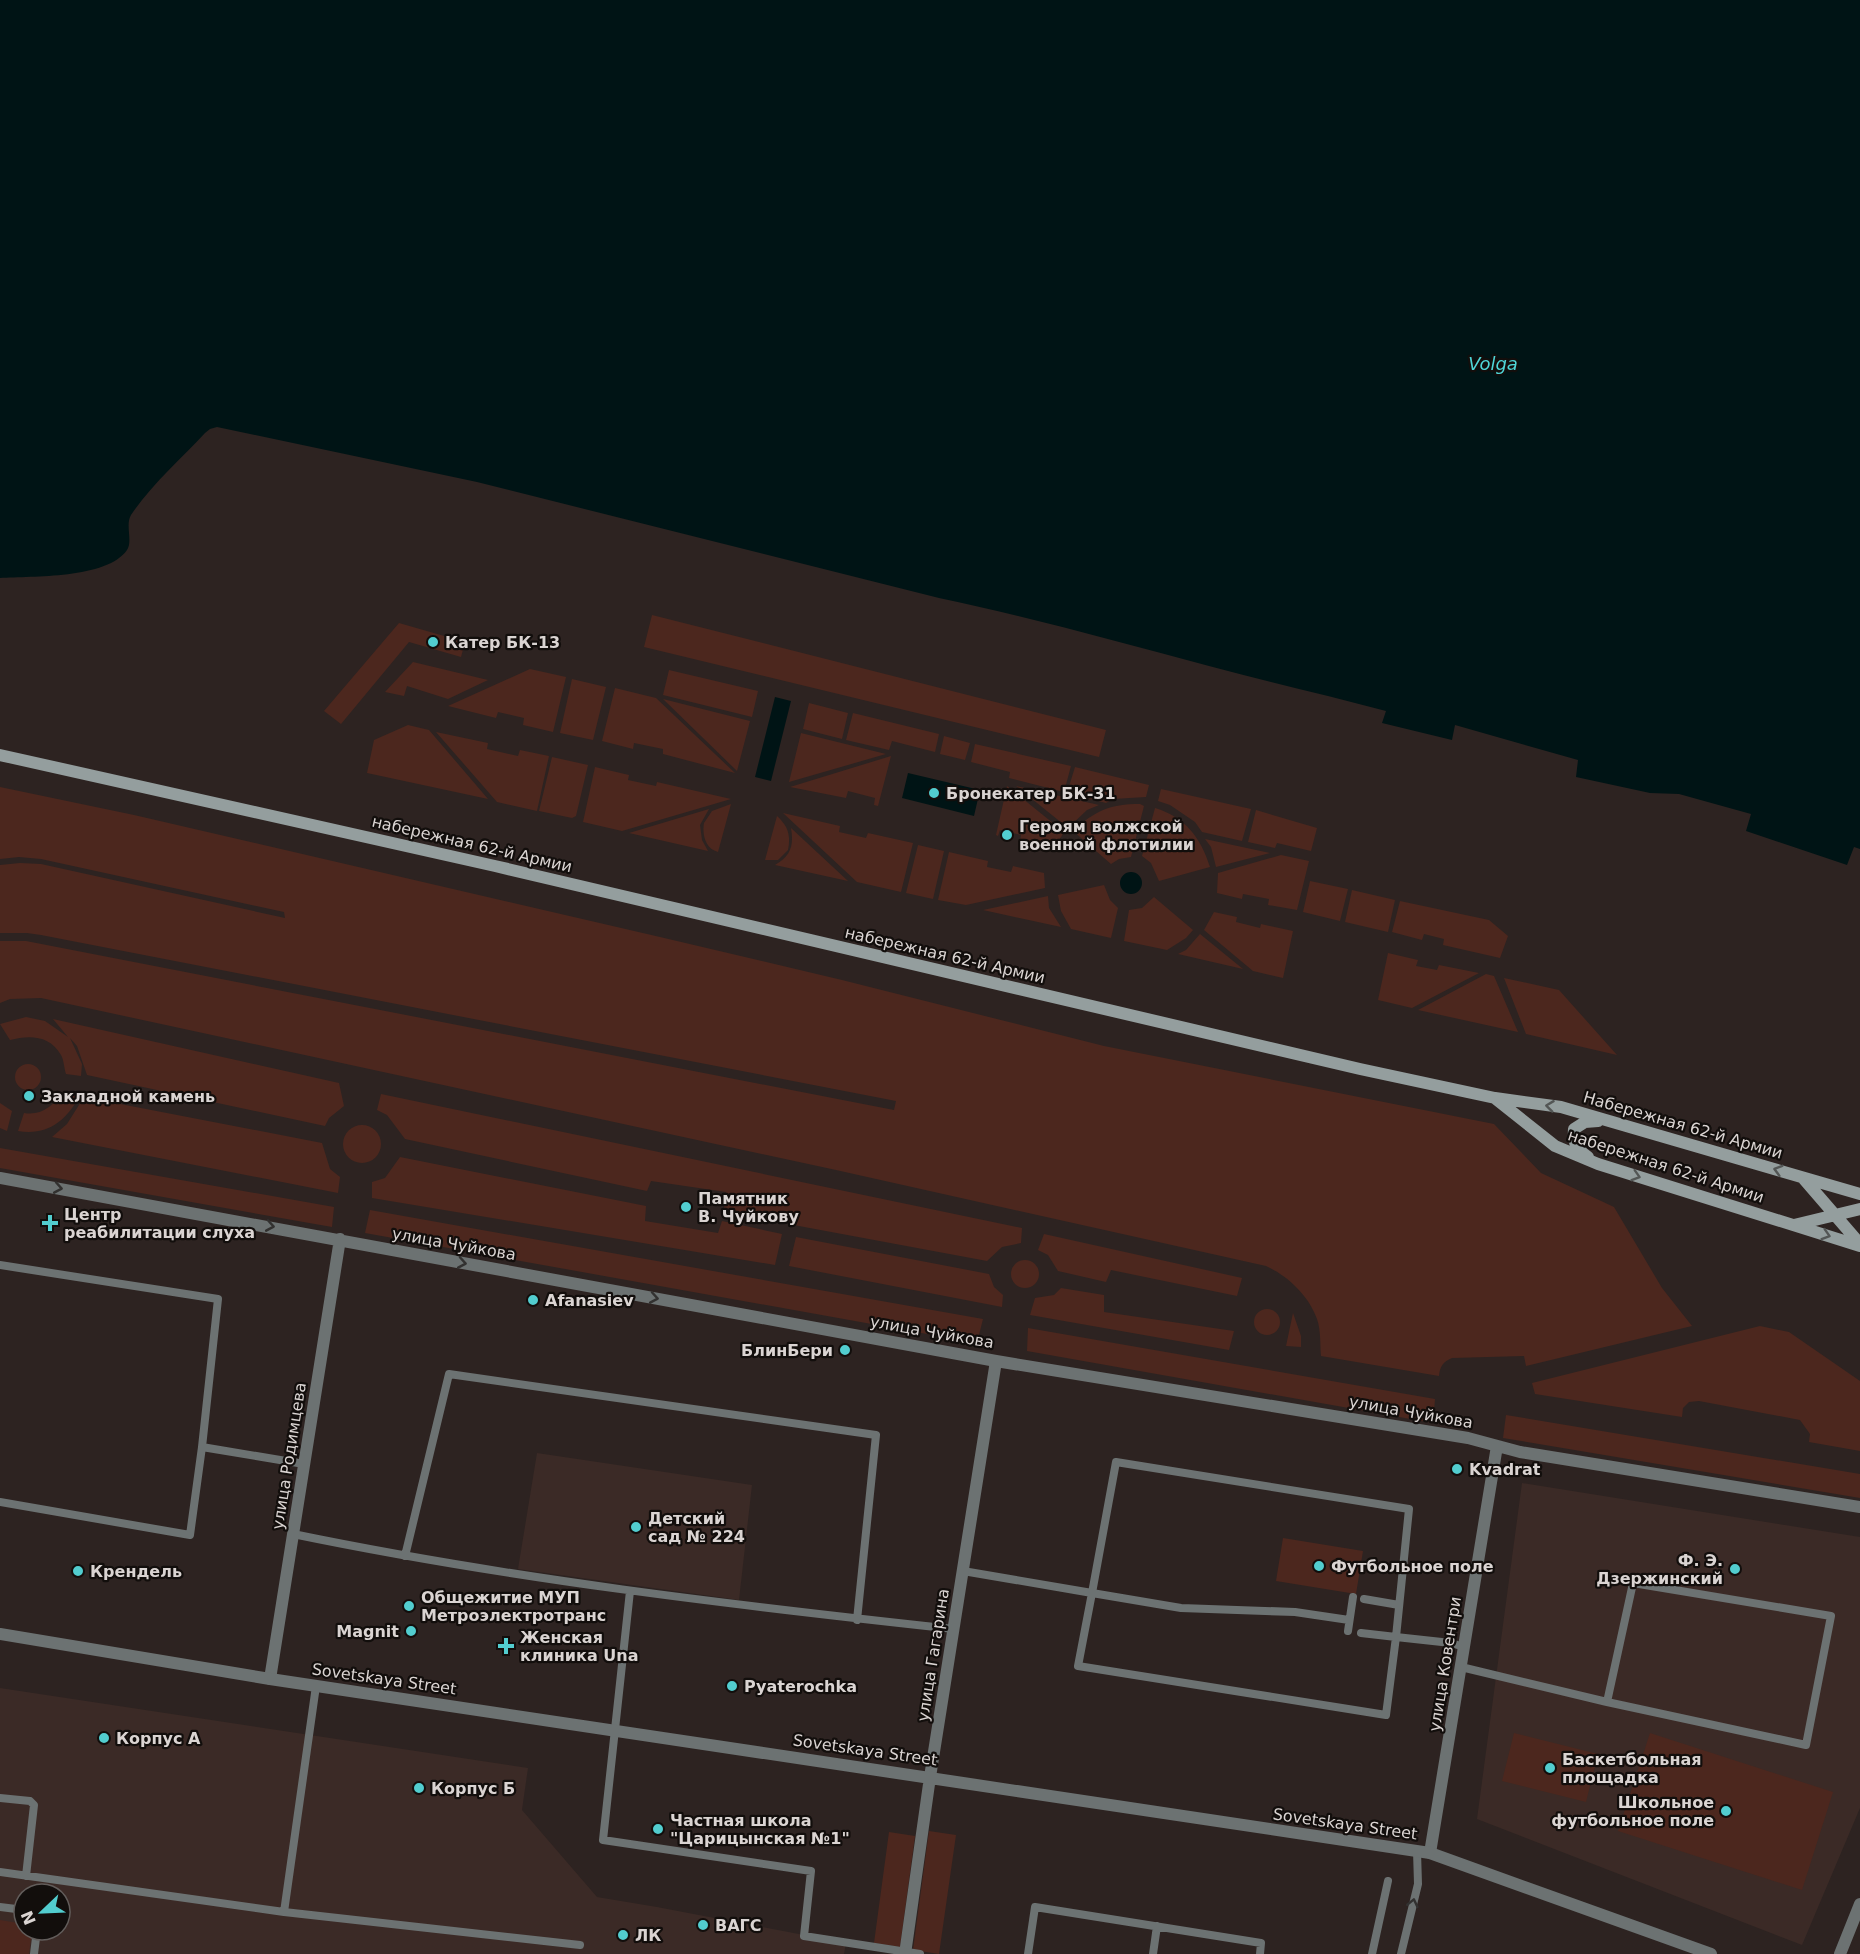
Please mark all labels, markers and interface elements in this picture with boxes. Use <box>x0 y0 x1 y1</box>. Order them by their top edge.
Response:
water label: Volga <box>1468 353 1518 374</box>
place label: Катер БК-13 <box>445 633 560 652</box>
marker: Катер БК-13 <box>426 635 440 649</box>
place label: Бронекатер БК-31 <box>946 784 1116 803</box>
marker: Бронекатер БК-31 <box>927 786 941 800</box>
street label: набережная 62-й Армии <box>370 812 574 876</box>
place label: Героям волжской военной флотилии <box>1019 817 1194 854</box>
marker: Героям волжской военной флотилии <box>1000 828 1014 842</box>
street label: набережная 62-й Армии <box>843 923 1047 987</box>
place label: Закладной камень <box>41 1087 215 1106</box>
street label: Набережная 62-й Армии <box>1581 1087 1785 1163</box>
marker: Закладной камень <box>22 1089 36 1103</box>
one-way arrow <box>1546 1100 1555 1112</box>
street label: набережная 62-й Армии <box>1566 1125 1766 1207</box>
one-way arrow <box>1773 1165 1784 1177</box>
one-way arrow <box>1631 1169 1641 1181</box>
one-way arrow <box>52 1181 62 1194</box>
place label: Памятник В. Чуйкову <box>698 1189 799 1226</box>
marker: Памятник В. Чуйкову <box>679 1200 693 1214</box>
place label: Центр реабилитации слуха <box>64 1205 255 1242</box>
marker: Центр реабилитации слуха <box>41 1214 59 1232</box>
one-way arrow <box>266 1220 275 1232</box>
street label: улица Чуйкова <box>391 1224 517 1264</box>
one-way arrow <box>1820 1228 1831 1240</box>
one-way arrow <box>457 1256 466 1268</box>
place label: Afanasiev <box>545 1291 634 1310</box>
one-way arrow <box>648 1291 658 1304</box>
marker: Afanasiev <box>526 1293 540 1307</box>
street label: улица Чуйкова <box>869 1312 995 1352</box>
place label: БлинБери <box>741 1341 833 1360</box>
marker: БлинБери <box>838 1343 852 1357</box>
street label: улица Родимцева <box>268 1381 310 1531</box>
street label: улица Чуйкова <box>1348 1392 1474 1432</box>
place label: Kvadrat <box>1469 1460 1541 1479</box>
marker: Kvadrat <box>1450 1462 1464 1476</box>
place label: Детский сад № 224 <box>648 1509 745 1546</box>
marker: Детский сад № 224 <box>629 1520 643 1534</box>
place label: Ф. Э. Дзержинский <box>1596 1551 1723 1588</box>
place label: Футбольное поле <box>1331 1557 1494 1576</box>
marker: Футбольное поле <box>1312 1559 1326 1573</box>
place label: Крендель <box>90 1562 182 1581</box>
marker: Ф. Э. Дзержинский <box>1728 1562 1742 1576</box>
marker: Крендель <box>71 1564 85 1578</box>
street label: улица Гагарина <box>913 1587 953 1723</box>
place label: Общежитие МУП Метроэлектротранс <box>421 1588 606 1625</box>
street label: улица Ковентри <box>1425 1595 1465 1733</box>
marker: Общежитие МУП Метроэлектротранс <box>402 1599 416 1613</box>
place label: Magnit <box>336 1622 399 1641</box>
marker: Magnit <box>404 1624 418 1638</box>
place label: Женская клиника Una <box>520 1628 638 1665</box>
marker: Женская клиника Una <box>497 1637 515 1655</box>
street label: Sovetskaya Street <box>311 1659 457 1699</box>
place label: Pyaterochka <box>744 1677 857 1696</box>
marker: Pyaterochka <box>725 1679 739 1693</box>
place label: Корпус А <box>116 1729 201 1748</box>
street label: Sovetskaya Street <box>792 1730 938 1770</box>
marker: Корпус А <box>97 1731 111 1745</box>
place label: Баскетбольная площадка <box>1562 1750 1702 1787</box>
marker: Баскетбольная площадка <box>1543 1761 1557 1775</box>
place label: Корпус Б <box>431 1779 515 1798</box>
marker: Корпус Б <box>412 1781 426 1795</box>
place label: Школьное футбольное поле <box>1551 1793 1714 1830</box>
street label: Sovetskaya Street <box>1272 1804 1418 1844</box>
marker: Школьное футбольное поле <box>1719 1804 1733 1818</box>
place label: Частная школа "Царицынская №1" <box>670 1811 850 1848</box>
marker: Частная школа "Царицынская №1" <box>651 1822 665 1836</box>
north arrow <box>12 1882 72 1942</box>
one-way arrow <box>1406 1898 1419 1908</box>
text: N <box>17 1908 40 1928</box>
place label: ВАГС <box>715 1916 762 1935</box>
marker: ВАГС <box>696 1918 710 1932</box>
place label: ЛК <box>635 1926 661 1945</box>
marker: ЛК <box>616 1928 630 1942</box>

